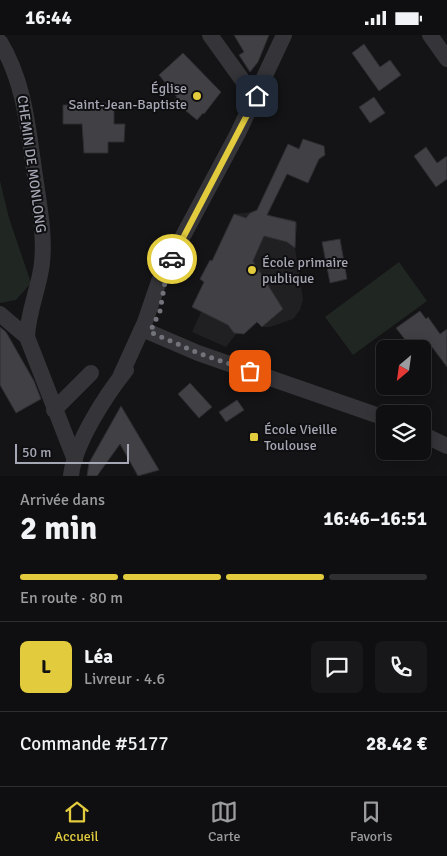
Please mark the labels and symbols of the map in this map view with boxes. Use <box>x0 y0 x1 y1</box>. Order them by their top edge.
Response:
pin <box>236 75 278 117</box>
place label: Église Saint-Jean-Baptiste <box>69 80 187 113</box>
marker: Église Saint-Jean-Baptiste <box>191 90 203 102</box>
street label: CHEMIN DE MONLONG <box>13 94 50 234</box>
courier <box>147 234 197 284</box>
place label: École primaire publique <box>262 254 348 287</box>
marker: École primaire publique <box>246 264 258 276</box>
north arrow <box>376 340 431 395</box>
pin <box>229 350 271 392</box>
place label: École Vieille Toulouse <box>264 421 337 454</box>
marker: École Vieille Toulouse <box>248 431 260 443</box>
scale bar <box>15 441 129 464</box>

